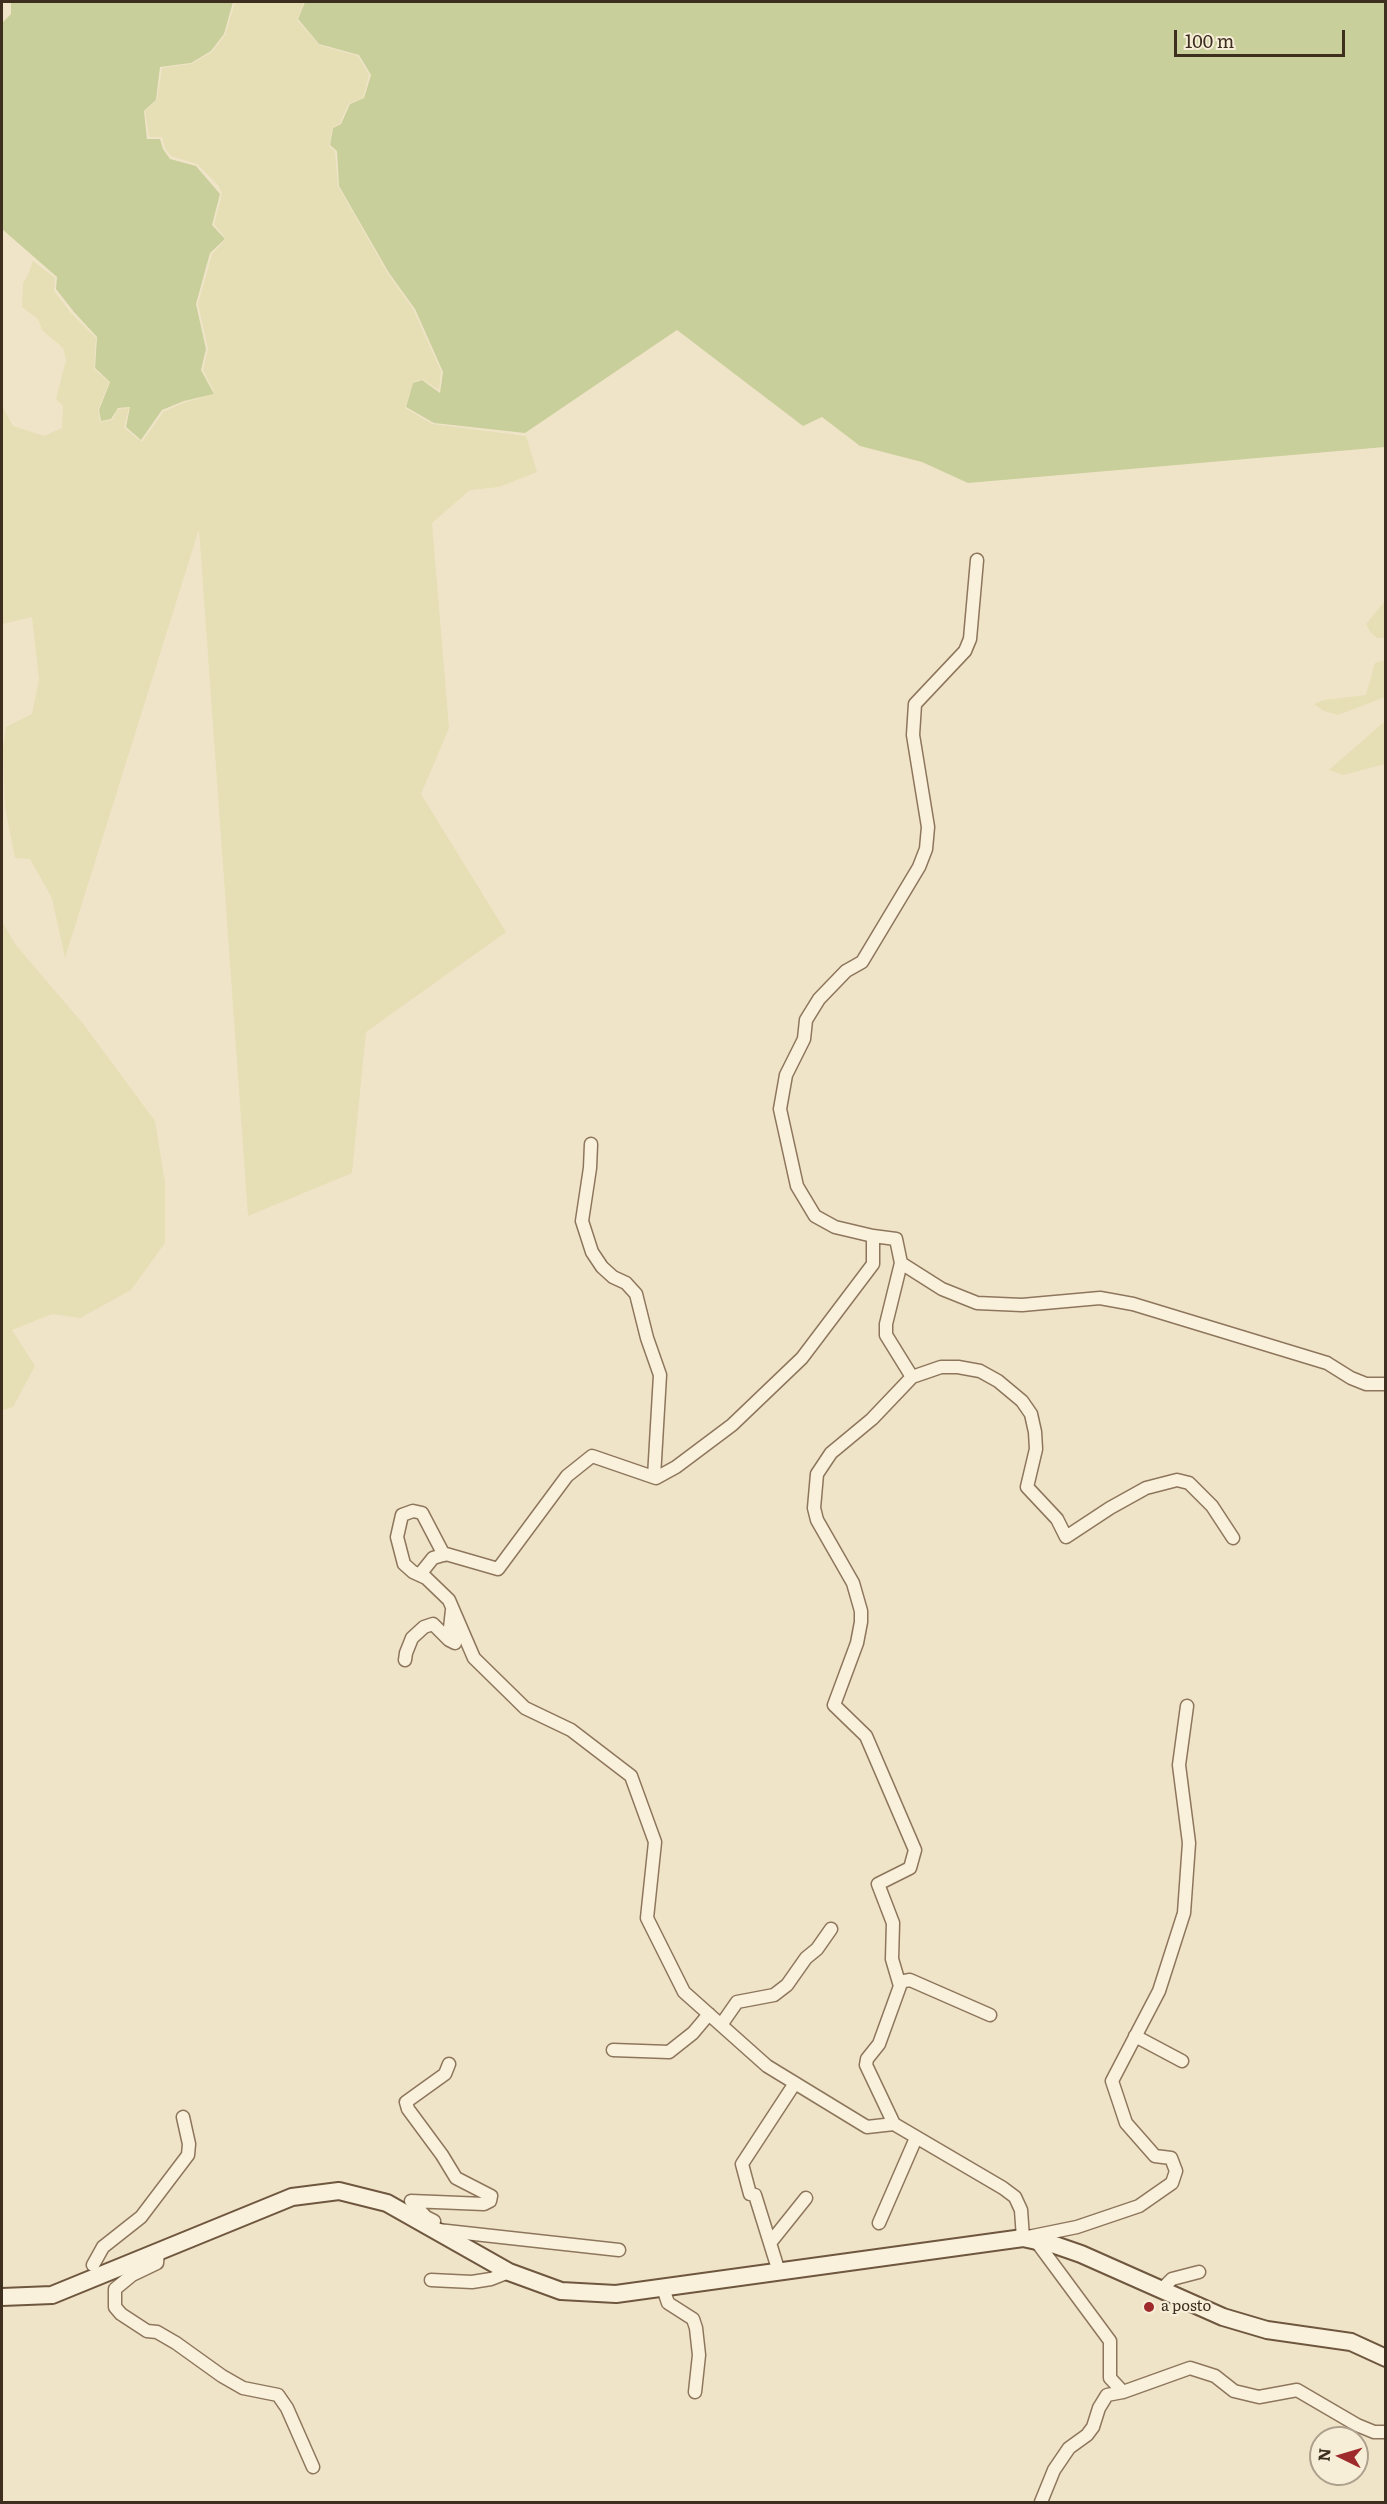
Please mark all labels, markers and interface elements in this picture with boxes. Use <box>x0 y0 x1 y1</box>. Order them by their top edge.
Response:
scale bar <box>1177 18 1348 56</box>
text: 100 m <box>1185 27 1234 54</box>
place label: a posto <box>1161 2298 1211 2316</box>
marker: a posto <box>1142 2300 1156 2314</box>
north arrow <box>1309 2426 1369 2486</box>
text: N <box>1311 2447 1336 2462</box>

